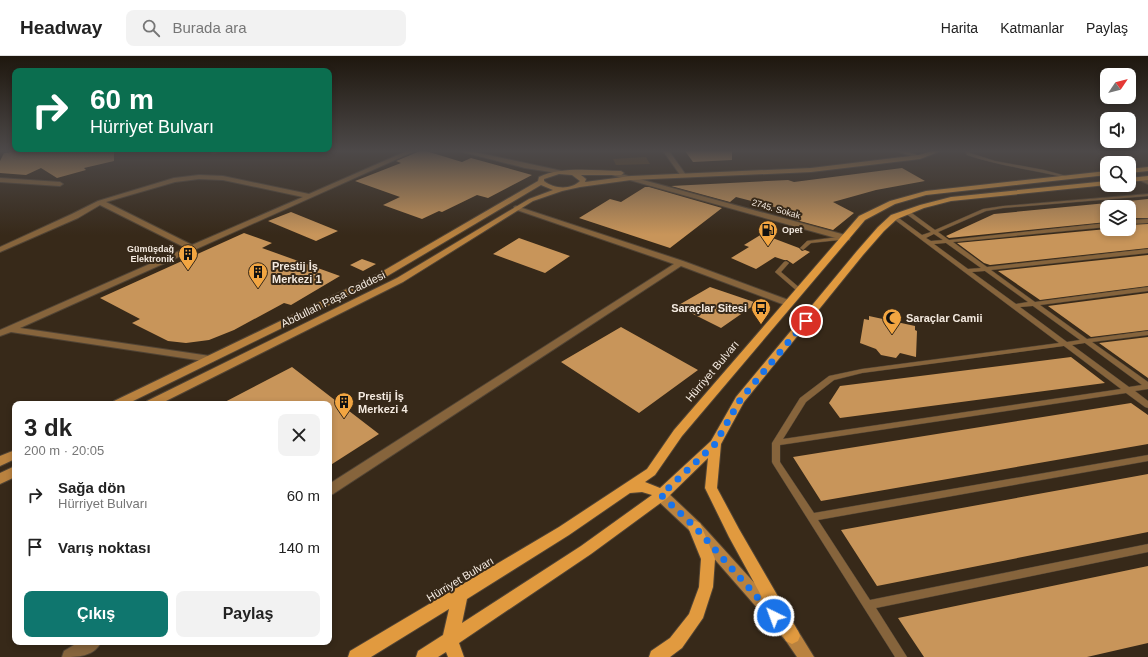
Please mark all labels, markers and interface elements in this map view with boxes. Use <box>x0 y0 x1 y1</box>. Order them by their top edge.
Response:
search box <box>126 10 406 46</box>
text: Headway <box>20 17 102 38</box>
icon: search <box>140 17 162 39</box>
text: Burada ara <box>172 19 247 36</box>
text: Harita <box>941 20 978 36</box>
text: Katmanlar <box>1000 20 1064 36</box>
text: Paylaş <box>1086 20 1128 36</box>
north arrow <box>1100 68 1136 104</box>
map controls <box>1100 68 1136 236</box>
icon: right <box>24 84 76 136</box>
text: 60 m <box>90 84 154 115</box>
button: sound <box>1100 112 1136 148</box>
text: Hürriyet Bulvarı <box>90 117 214 137</box>
button: search <box>1100 156 1136 192</box>
street label: 2745. Sokak <box>751 197 802 221</box>
button: layers <box>1100 200 1136 236</box>
fuel station icon: Opet <box>757 219 779 247</box>
place label: Opet <box>782 225 803 235</box>
building icon: Gümüşdağ Elektronik <box>177 243 199 271</box>
place label: Gümüşdağ Elektronik <box>127 244 175 264</box>
place label: Prestij İş Merkezi 1 <box>272 260 322 285</box>
building icon: Prestij İş Merkezi 1 <box>247 261 269 289</box>
street label: Abdullah Paşa Caddesi <box>279 269 387 329</box>
bus stop icon: Saraçlar Sitesi <box>750 297 772 325</box>
place label: Saraçlar Sitesi <box>671 302 747 314</box>
pin <box>789 304 823 338</box>
mosque icon: Saraçlar Camii <box>881 307 903 335</box>
icon: arrive <box>795 310 817 332</box>
place label: Saraçlar Camii <box>906 312 982 324</box>
street label: Hürriyet Bulvarı <box>683 338 741 404</box>
place label: Prestij İş Merkezi 4 <box>358 390 408 415</box>
building icon: Prestij İş Merkezi 4 <box>333 391 355 419</box>
text: 3 dk <box>24 414 72 441</box>
button: close <box>278 414 320 456</box>
text: 200 m · 20:05 <box>24 443 104 458</box>
text: Sağa dön <box>58 479 126 496</box>
icon: right <box>24 484 46 506</box>
text: 60 m <box>287 487 320 504</box>
text: Hürriyet Bulvarı <box>58 496 148 511</box>
icon: arrive <box>24 536 46 558</box>
text: Varış noktası <box>58 539 151 556</box>
text: 140 m <box>278 539 320 556</box>
street label: Hürriyet Bulvarı <box>424 554 496 604</box>
button: Çıkış <box>24 591 168 637</box>
button: Paylaş <box>176 591 320 637</box>
position arrow <box>753 595 795 637</box>

